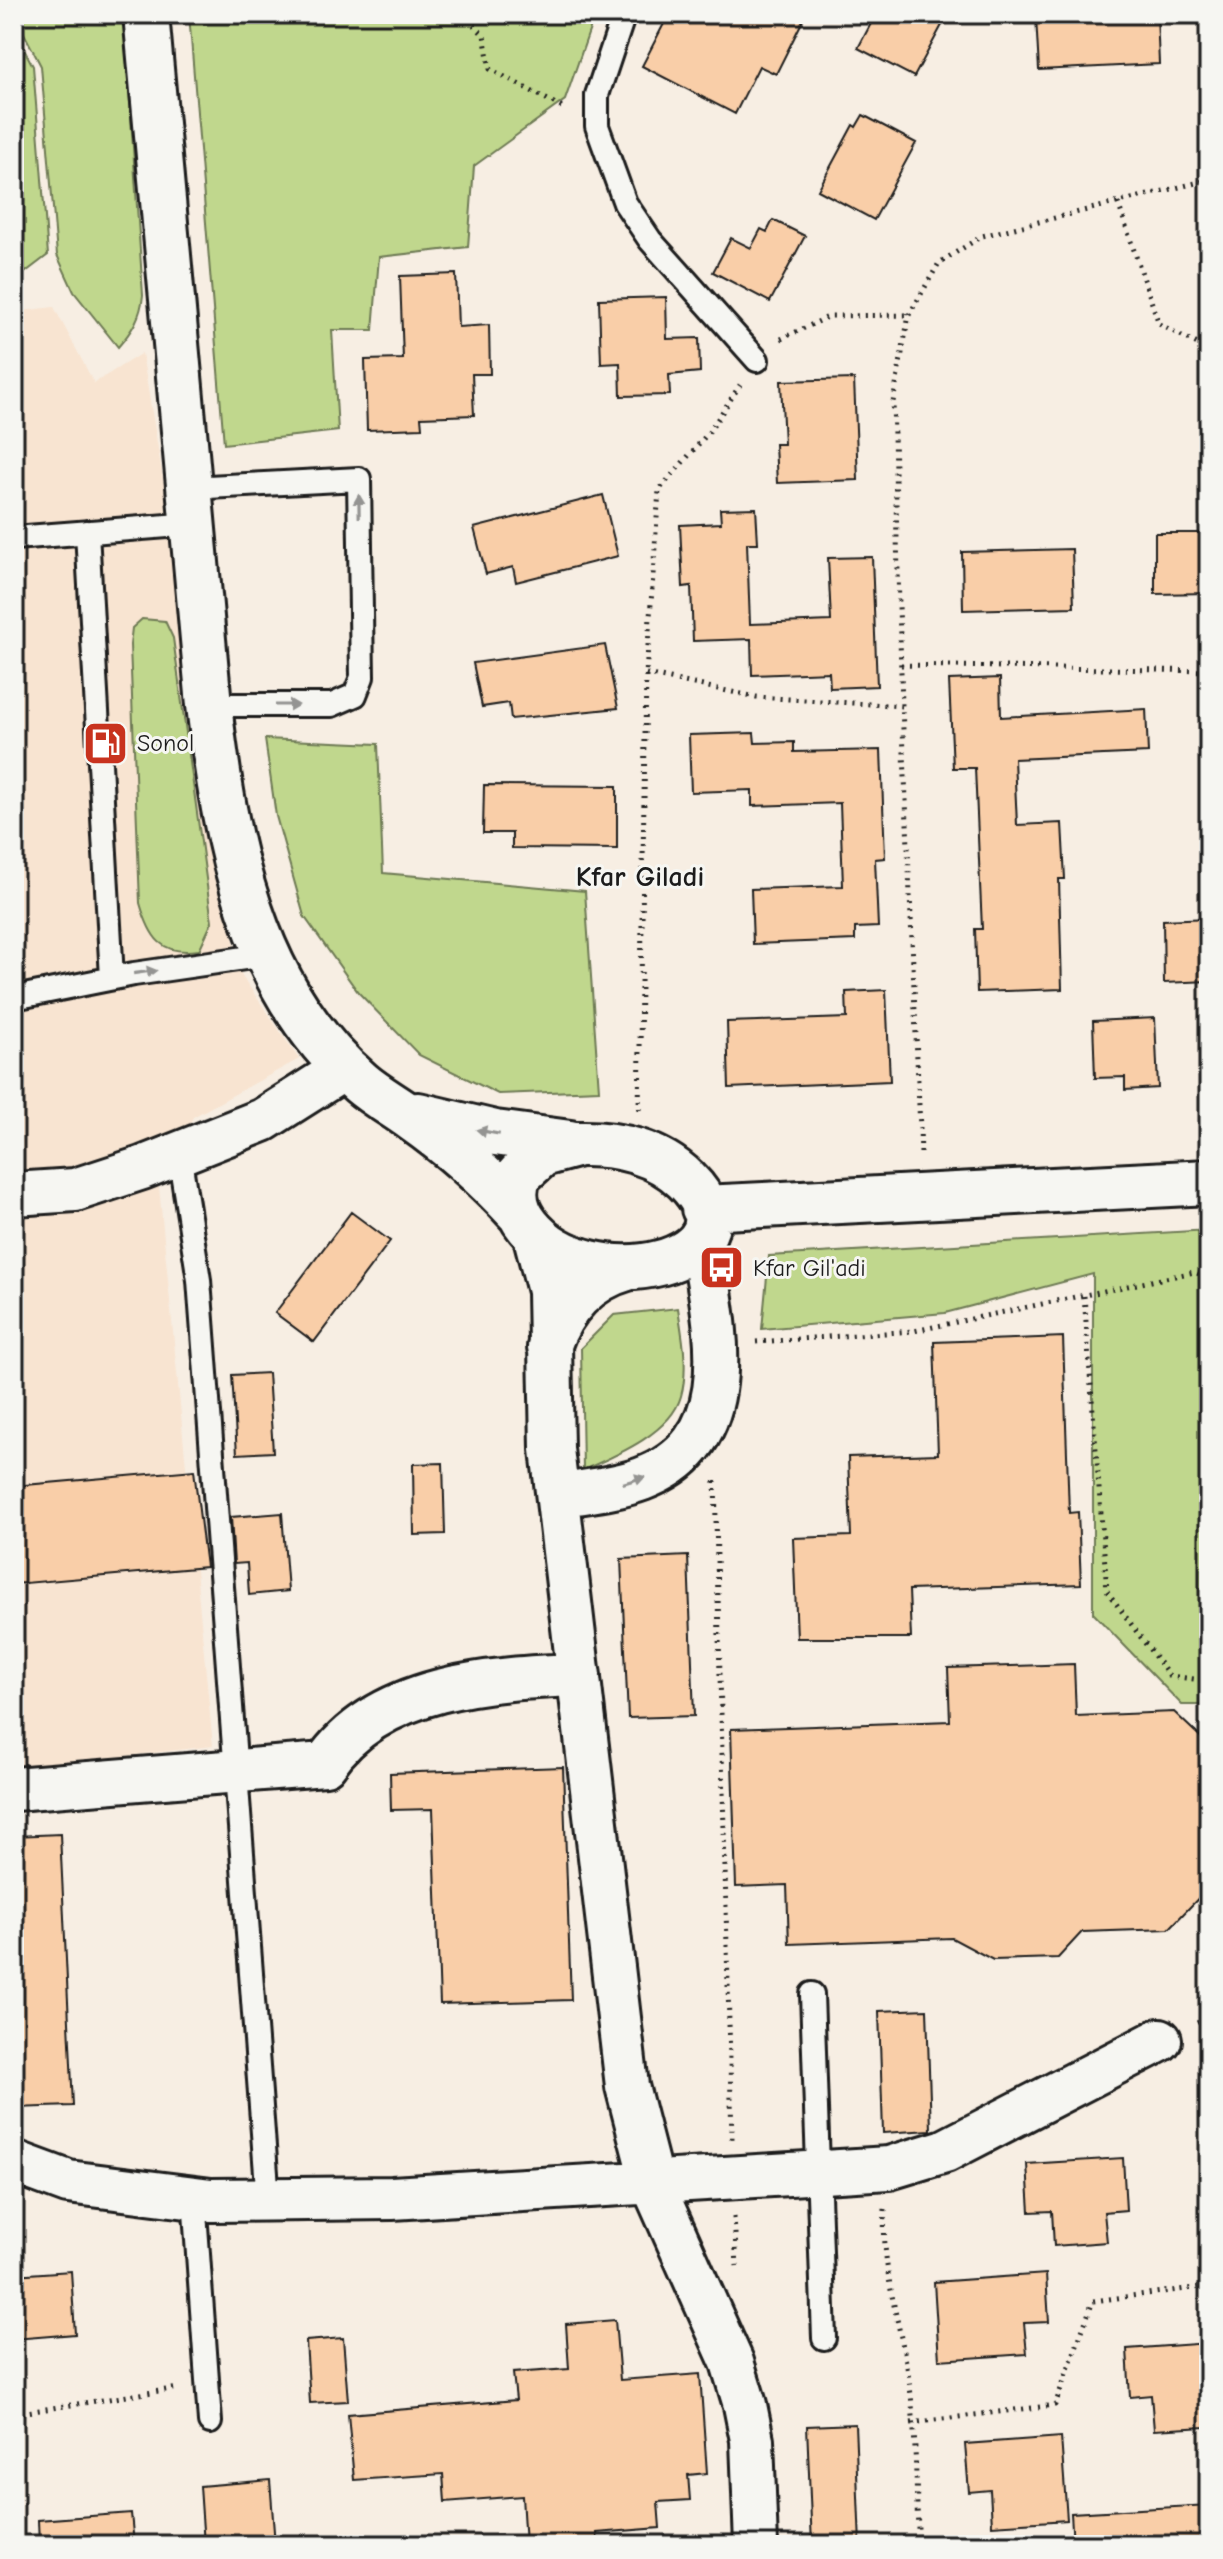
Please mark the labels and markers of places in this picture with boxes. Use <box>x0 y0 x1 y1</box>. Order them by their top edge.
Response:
fuel station icon: Sonol <box>82 719 130 767</box>
place label: Sonol <box>137 729 194 757</box>
bus stop icon: Kfar Gil'adi <box>698 1244 746 1292</box>
place label: Kfar Gil'adi <box>753 1254 866 1282</box>

